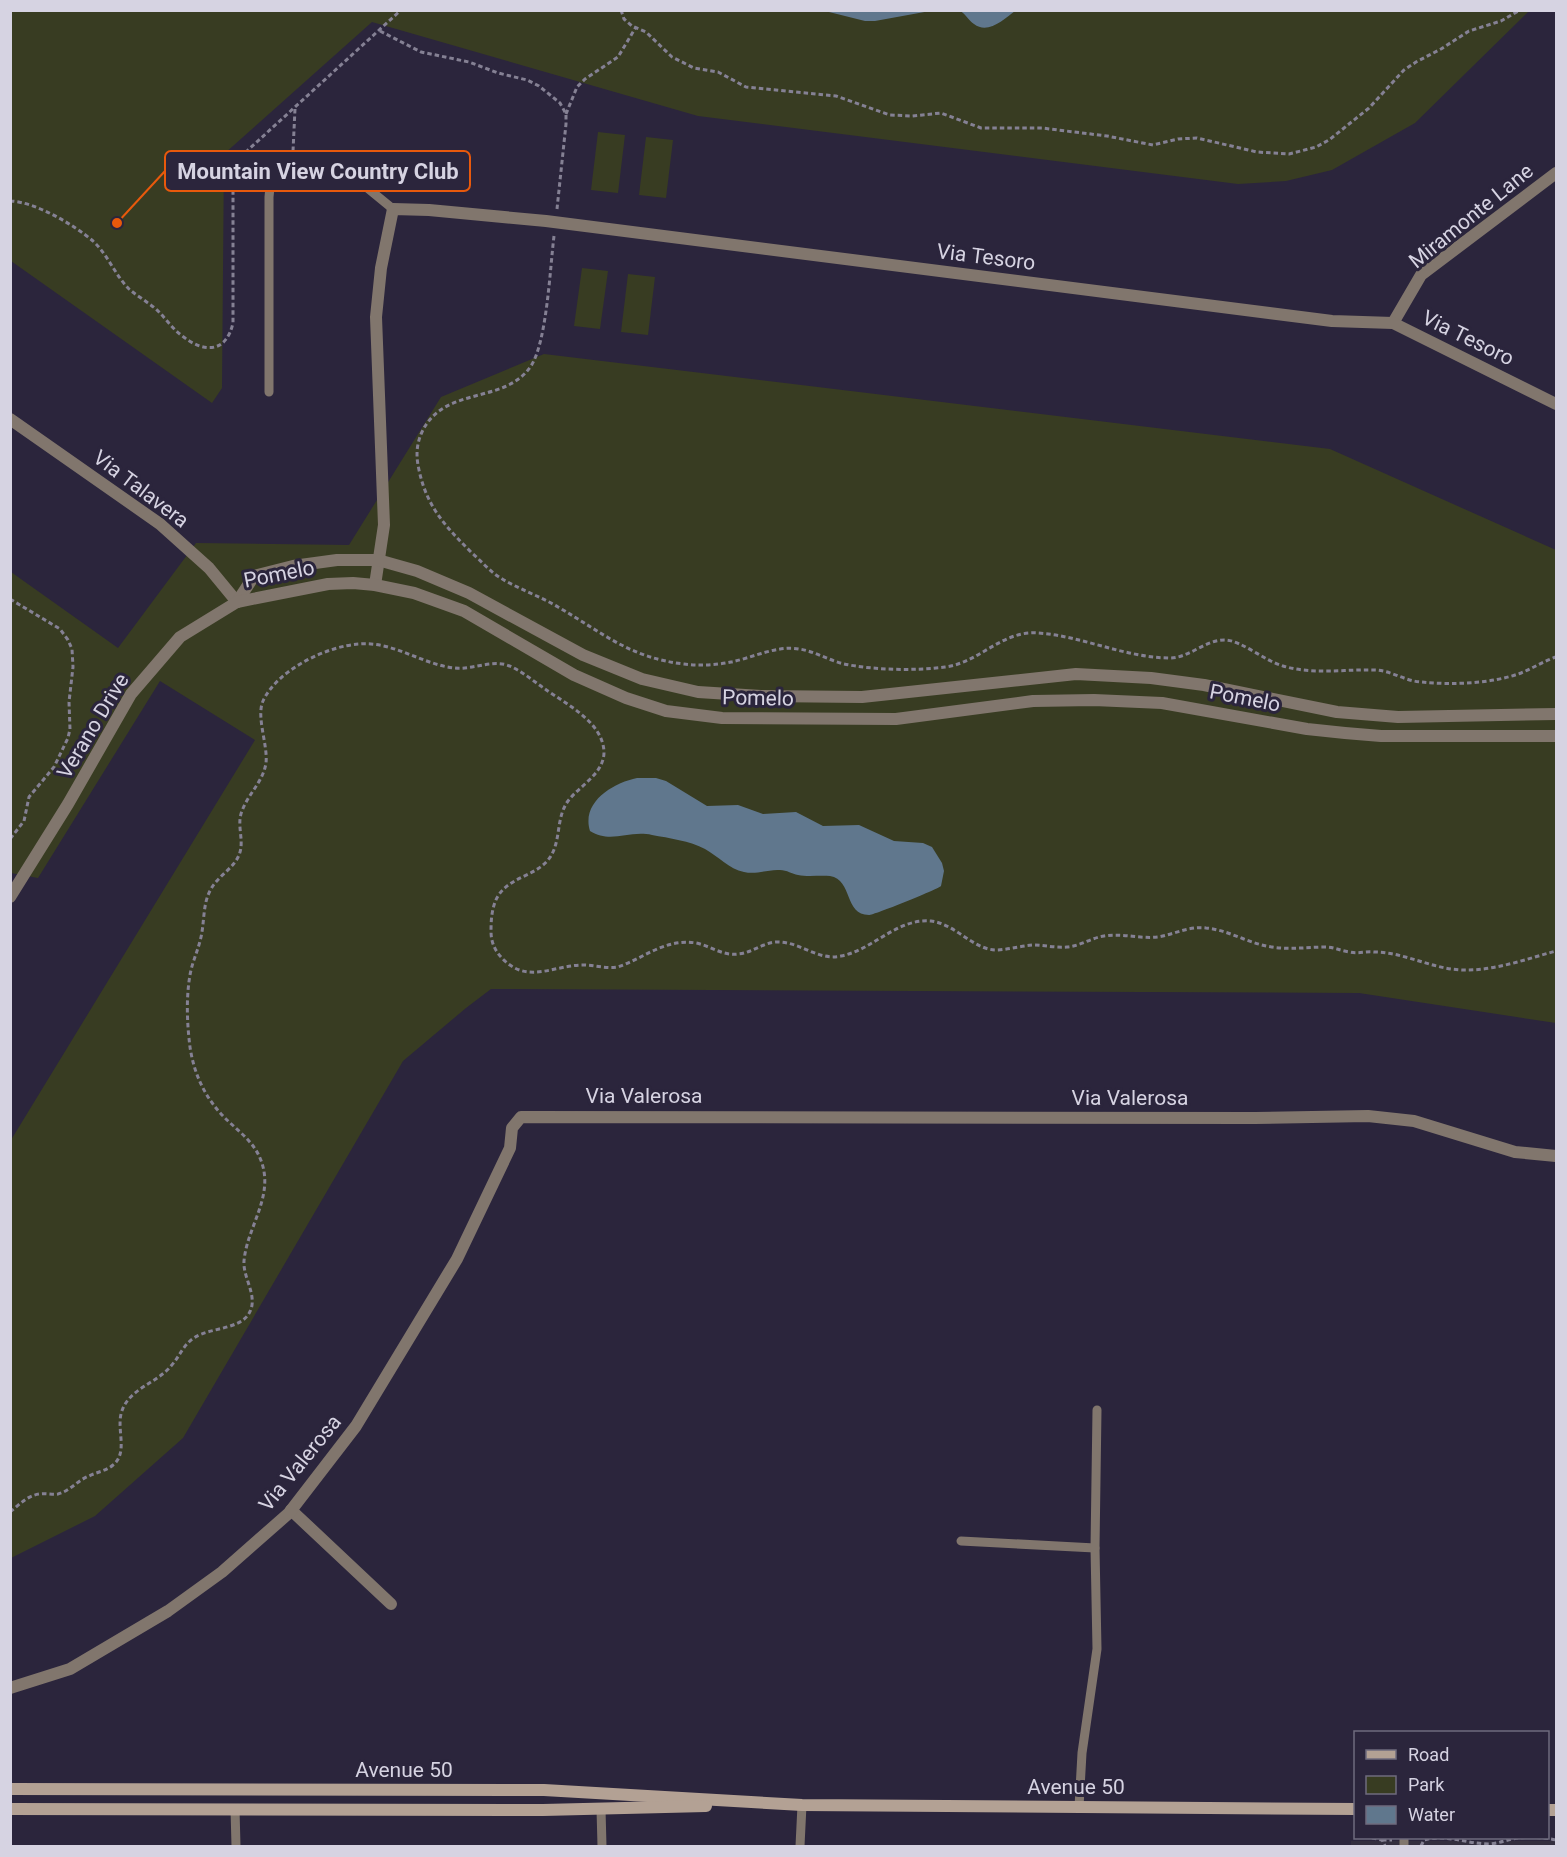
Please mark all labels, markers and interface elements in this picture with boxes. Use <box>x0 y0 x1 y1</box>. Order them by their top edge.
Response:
callout: Mountain View Country Club <box>165 151 470 191</box>
text: Mountain View Country Club <box>177 159 459 184</box>
street label: Miramonte Lane <box>1404 159 1538 273</box>
street label: Via Tesoro <box>935 239 1037 275</box>
street label: Via Tesoro <box>1418 306 1518 371</box>
street label: Via Talavera <box>89 445 193 533</box>
street label: Pomelo <box>242 555 317 593</box>
street label: Verano Drive <box>52 669 134 783</box>
street label: Pomelo <box>1208 679 1283 717</box>
street label: Pomelo <box>722 685 794 711</box>
street label: Via Valerosa <box>586 1084 702 1108</box>
street label: Via Valerosa <box>1072 1086 1188 1110</box>
street label: Via Valerosa <box>254 1410 346 1516</box>
legend <box>1354 1731 1549 1839</box>
text: Road <box>1408 1744 1449 1765</box>
street label: Avenue 50 <box>355 1758 453 1782</box>
text: Park <box>1408 1774 1445 1795</box>
street label: Avenue 50 <box>1027 1775 1125 1799</box>
text: Water <box>1408 1804 1455 1825</box>

